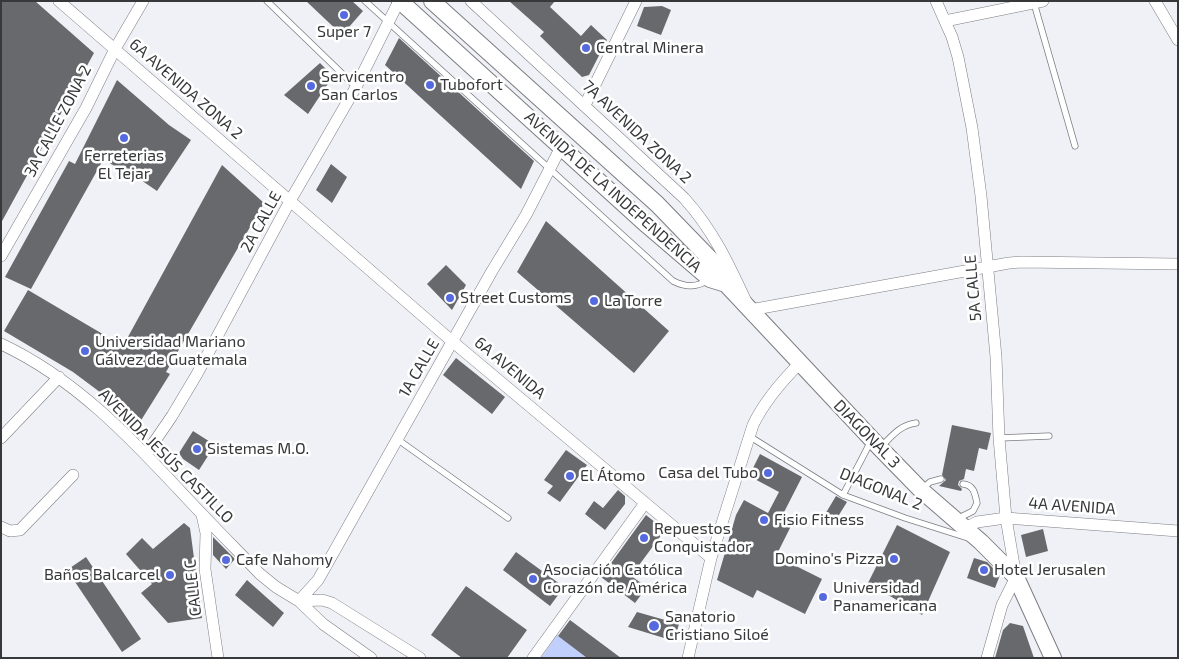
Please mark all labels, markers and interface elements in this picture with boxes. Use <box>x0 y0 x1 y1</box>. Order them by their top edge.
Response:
marker: Super 7 <box>338 9 350 21</box>
place label: Super 7 <box>317 22 371 42</box>
street label: 6A AVENIDA ZONA 2 <box>125 35 247 143</box>
place label: Central Minera <box>596 38 704 58</box>
marker: Central Minera <box>580 42 592 54</box>
street label: 3A CALLE ZONA 2 <box>20 62 96 180</box>
place label: Servicentro San Carlos <box>321 67 404 105</box>
place label: Tubofort <box>440 75 503 95</box>
street label: 7A AVENIDA ZONA 2 <box>578 76 696 188</box>
marker: Tubofort <box>424 79 436 91</box>
marker: Servicentro San Carlos <box>305 80 317 92</box>
street label: AVENIDA DE LA INDEPENDENCIA <box>521 107 705 277</box>
marker: Ferreterias El Tejar <box>118 132 130 144</box>
place label: Ferreterias El Tejar <box>84 146 164 184</box>
street label: 2A CALLE <box>236 188 286 256</box>
street label: 5A CALLE <box>961 254 985 322</box>
place label: Street Customs <box>460 288 572 308</box>
place label: La Torre <box>604 291 662 311</box>
marker: Street Customs <box>444 292 456 304</box>
marker: La Torre <box>588 295 600 307</box>
place label: Universidad Mariano Gálvez de Guatemala <box>95 332 247 370</box>
street label: 6A AVENIDA <box>471 333 549 403</box>
street label: 1A CALLE <box>395 335 443 401</box>
marker: Universidad Mariano Gálvez de Guatemala <box>79 345 91 357</box>
street label: AVENIDA JESÚS CASTILLO <box>95 385 237 527</box>
street label: DIAGONAL 3 <box>830 396 904 472</box>
place label: Sistemas M.O. <box>207 439 309 459</box>
marker: Sistemas M.O. <box>191 443 203 455</box>
place label: Casa del Tubo <box>658 463 758 483</box>
street label: DIAGONAL 2 <box>837 464 925 514</box>
place label: El Átomo <box>580 466 645 486</box>
marker: Casa del Tubo <box>762 467 774 479</box>
marker: El Átomo <box>564 470 576 482</box>
street label: 4A AVENIDA <box>1028 493 1116 519</box>
place label: Fisio Fitness <box>774 510 864 530</box>
marker: Fisio Fitness <box>758 514 770 526</box>
place label: Repuestos Conquistador <box>654 519 751 557</box>
marker: Repuestos Conquistador <box>638 532 650 544</box>
place label: Domino's Pizza <box>775 549 884 569</box>
place label: Cafe Nahomy <box>236 550 333 570</box>
marker: Domino's Pizza <box>888 553 900 565</box>
marker: Cafe Nahomy <box>220 554 232 566</box>
street label: CALLE C <box>180 559 206 617</box>
place label: Asociación Católica Corazón de América <box>543 560 687 598</box>
place label: Hotel Jerusalen <box>994 560 1106 580</box>
marker: Hotel Jerusalen <box>978 564 990 576</box>
place label: Baños Balcarcel <box>44 565 160 585</box>
marker: Baños Balcarcel <box>164 569 176 581</box>
marker: Asociación Católica Corazón de América <box>527 573 539 585</box>
place label: Universidad Panamericana <box>833 578 937 616</box>
marker: Universidad Panamericana <box>817 591 829 603</box>
place label: Sanatorio Cristiano Siloé <box>665 607 769 645</box>
marker: Sanatorio Cristiano Siloé <box>647 619 661 633</box>

